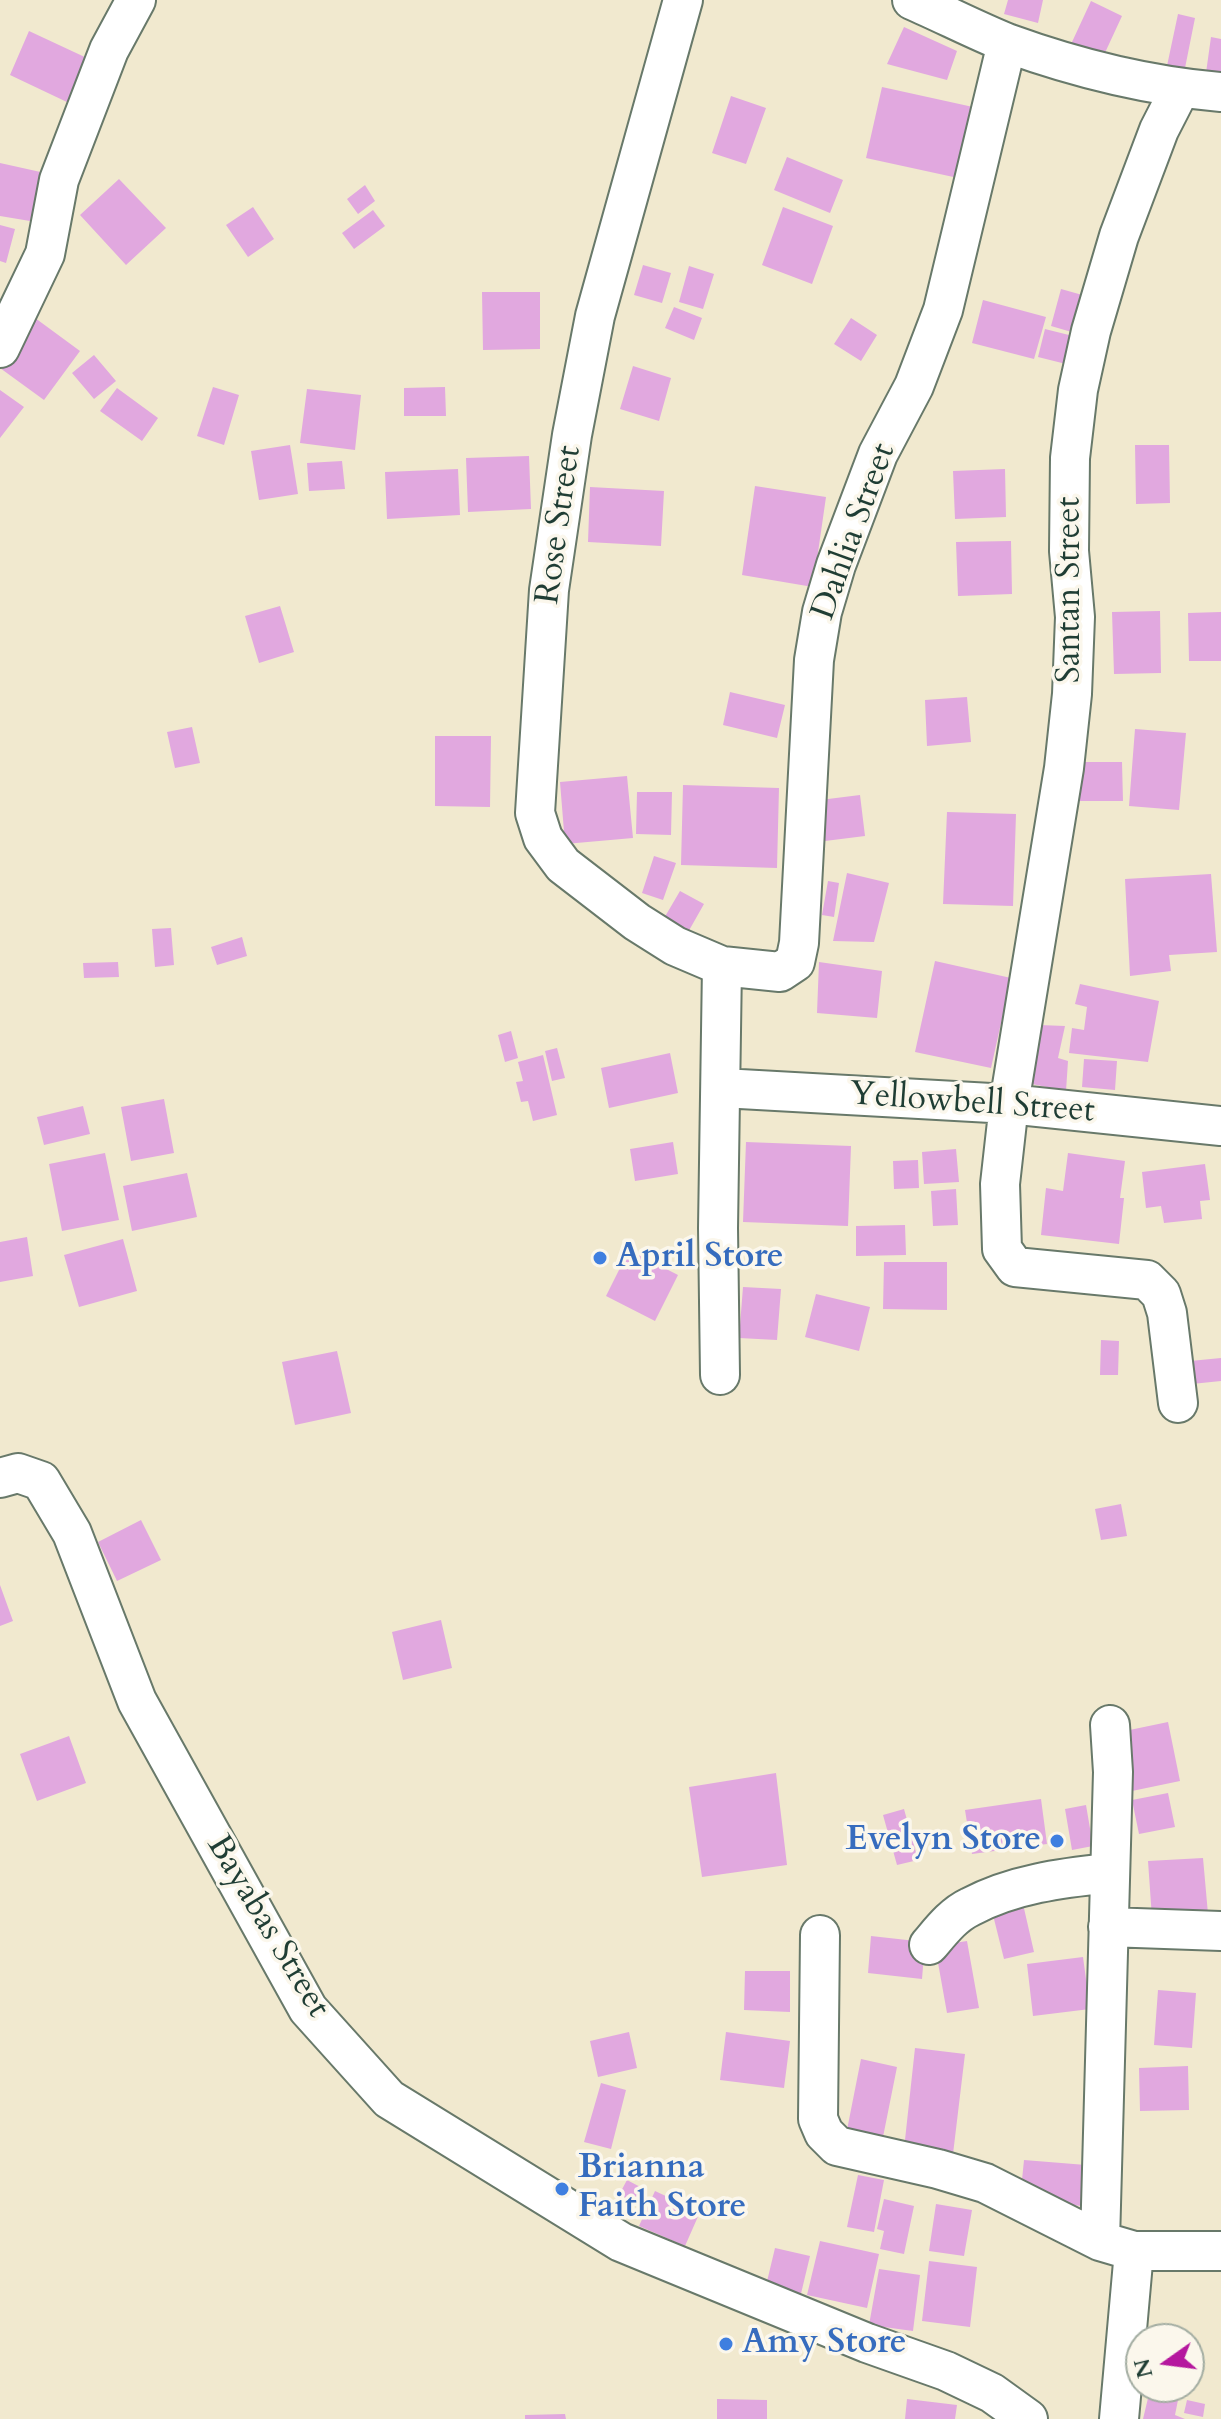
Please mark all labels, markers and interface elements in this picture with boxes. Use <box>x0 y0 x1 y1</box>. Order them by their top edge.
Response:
street label: Dahlia Street <box>804 438 906 626</box>
street label: Rose Street <box>529 443 591 607</box>
street label: Santan Street <box>1051 497 1091 683</box>
street label: Yellowbell Street <box>848 1075 1096 1133</box>
place label: April Store <box>616 1238 784 1278</box>
marker: April Store <box>591 1249 609 1267</box>
place label: Evelyn Store <box>846 1821 1041 1861</box>
street label: Bayabas Street <box>197 1828 337 2026</box>
marker: Evelyn Store <box>1048 1832 1066 1850</box>
place label: Brianna Faith Store <box>578 2149 746 2228</box>
marker: Brianna Faith Store <box>553 2180 571 2198</box>
north arrow <box>1125 2323 1205 2403</box>
place label: Amy Store <box>742 2324 907 2364</box>
marker: Amy Store <box>717 2335 735 2353</box>
text: N <box>1127 2355 1161 2381</box>

